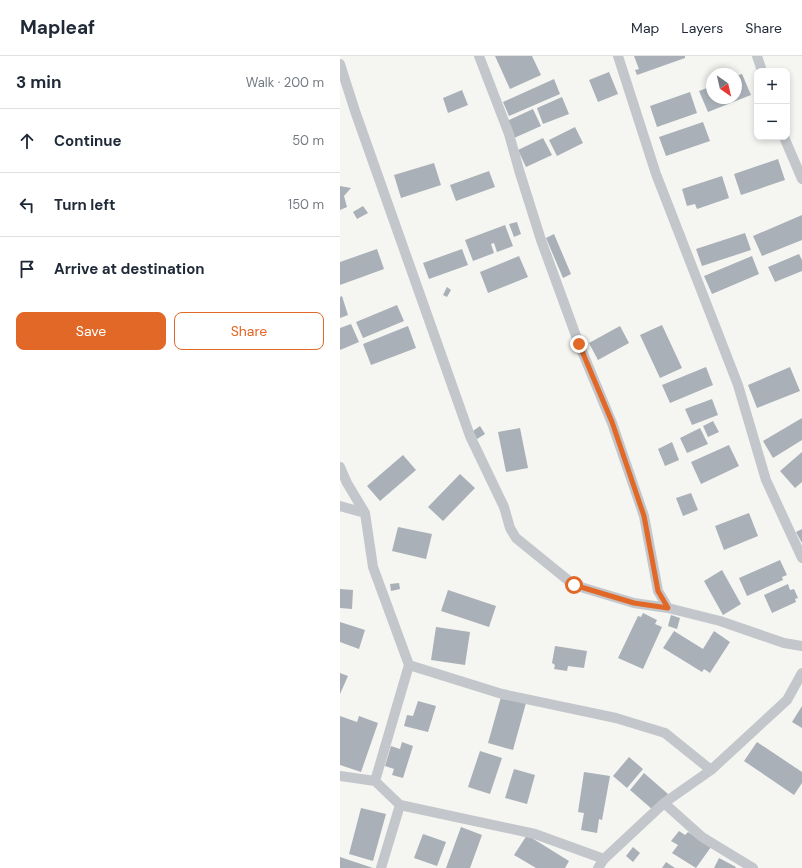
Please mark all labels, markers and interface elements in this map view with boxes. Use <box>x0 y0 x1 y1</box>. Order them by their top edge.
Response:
text: Mapleaf <box>20 15 95 40</box>
text: Map <box>631 19 659 37</box>
text: Layers <box>681 19 723 37</box>
text: Share <box>745 19 782 37</box>
north arrow <box>706 68 742 104</box>
map controls <box>754 68 790 140</box>
button: + <box>754 68 790 104</box>
text: 3 min <box>16 71 61 93</box>
text: Walk · 200 m <box>246 74 324 91</box>
button: − <box>754 104 790 140</box>
icon: ahead <box>16 130 38 152</box>
text: Continue <box>54 131 122 151</box>
text: 50 m <box>292 132 324 149</box>
icon: left <box>16 194 38 216</box>
text: Turn left <box>54 195 115 215</box>
text: 150 m <box>288 196 324 213</box>
icon: arrive <box>16 258 38 280</box>
text: Arrive at destination <box>54 259 205 279</box>
button: Save <box>16 312 166 350</box>
button: Share <box>174 312 324 350</box>
route end <box>570 335 588 353</box>
route start <box>565 576 583 594</box>

